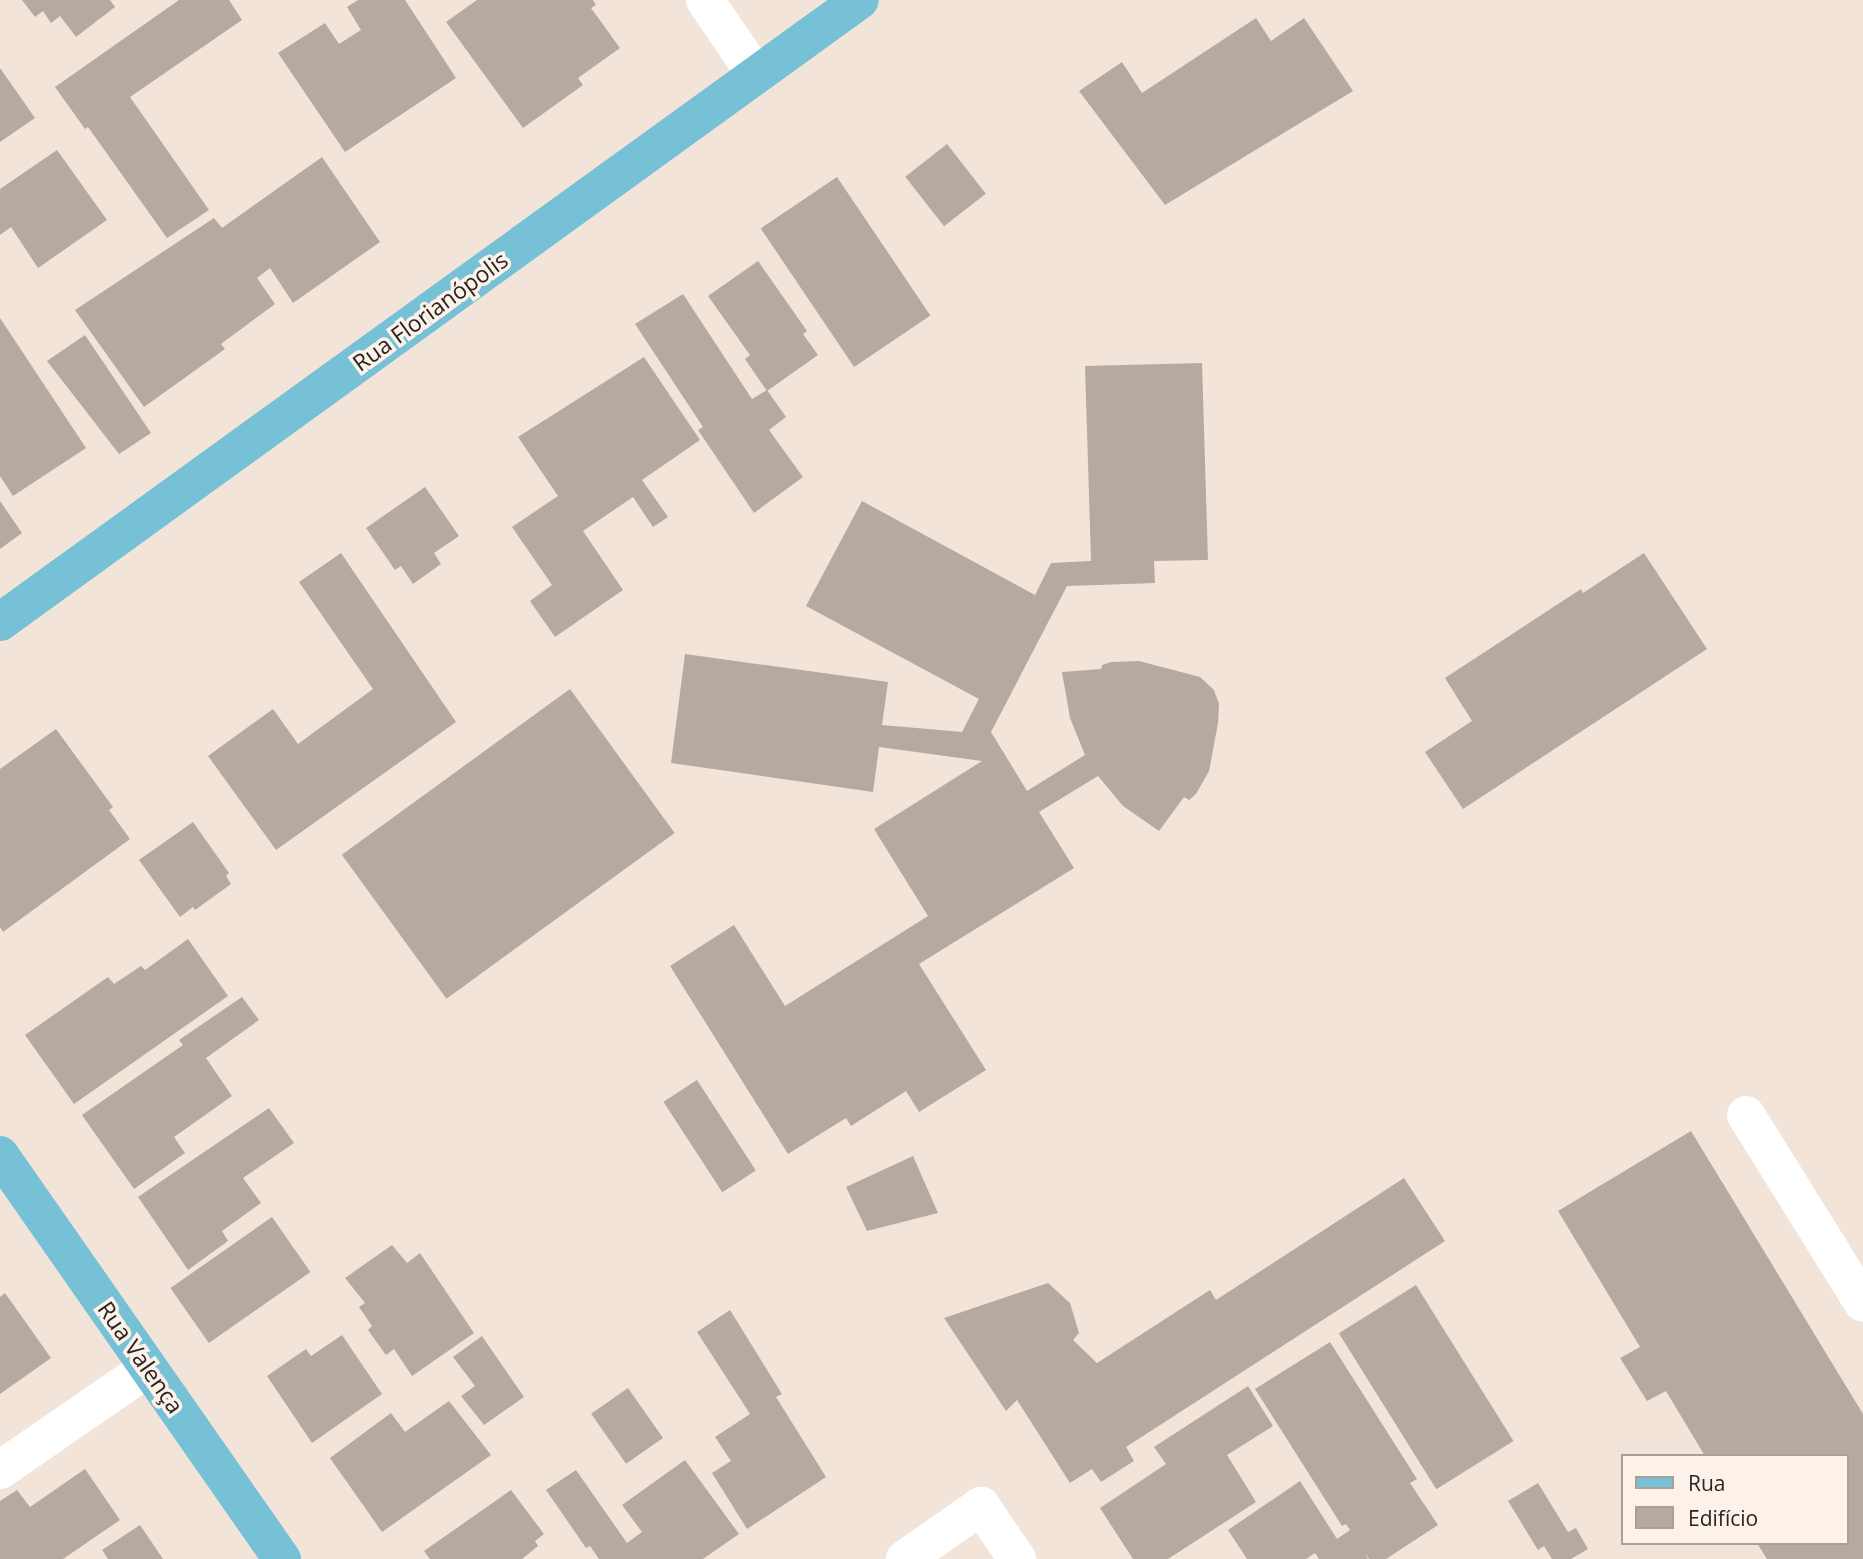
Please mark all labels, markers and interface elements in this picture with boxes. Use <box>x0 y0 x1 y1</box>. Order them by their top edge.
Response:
street label: Rua Florianópolis <box>347 245 513 377</box>
street label: Rua Valença <box>92 1296 190 1418</box>
legend <box>1622 1454 1849 1545</box>
text: Rua <box>1688 1469 1726 1497</box>
text: Edifício <box>1688 1504 1758 1532</box>

